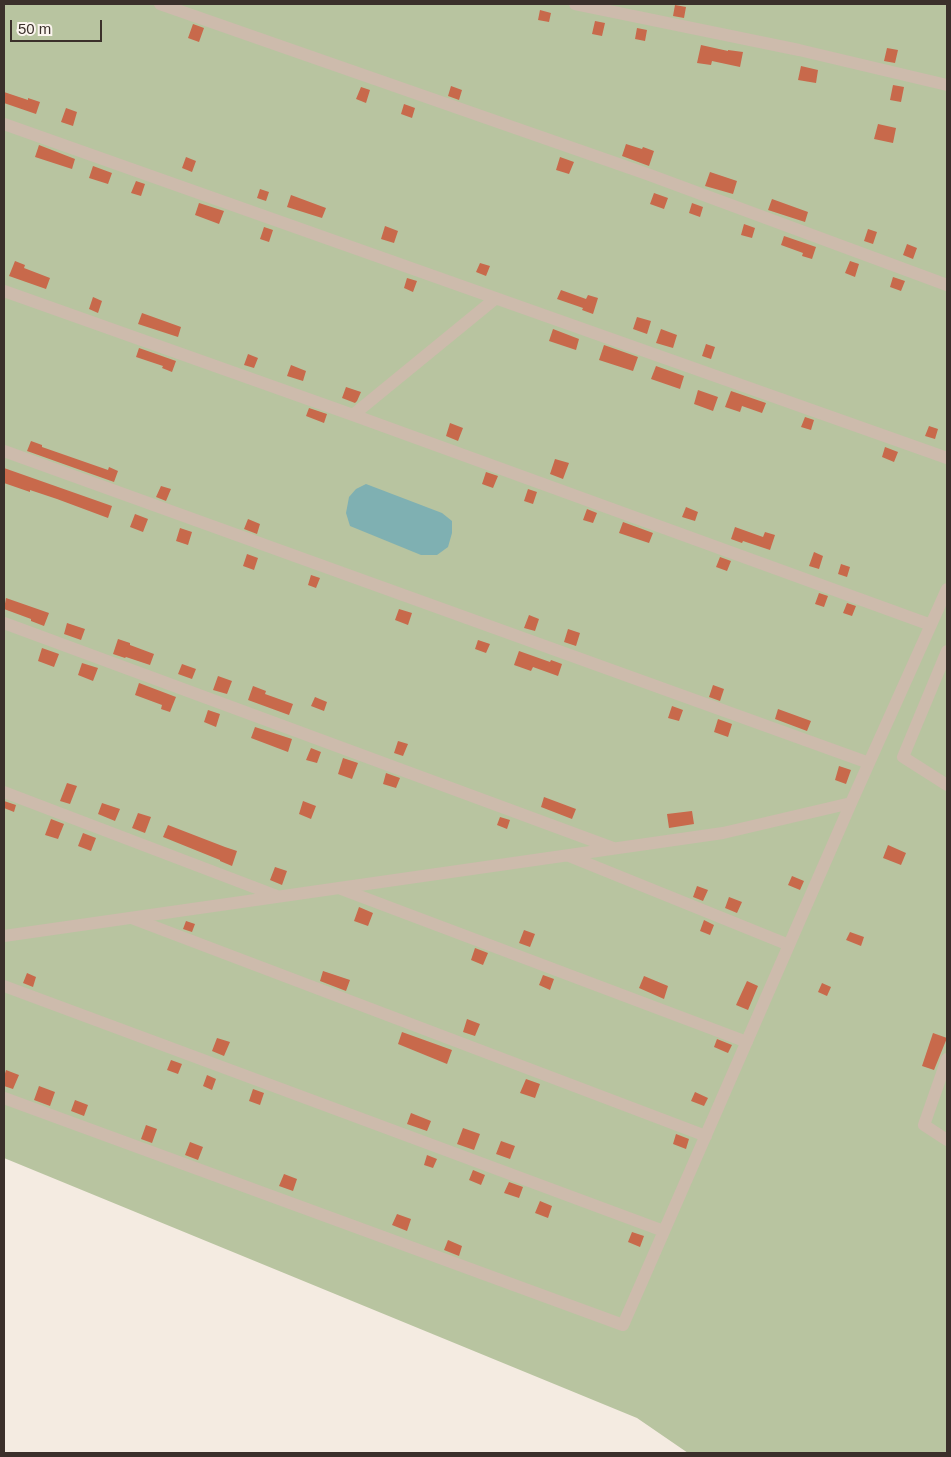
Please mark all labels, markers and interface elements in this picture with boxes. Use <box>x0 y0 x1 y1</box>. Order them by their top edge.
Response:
scale bar <box>12 10 105 42</box>
text: 50 m <box>18 20 51 37</box>

